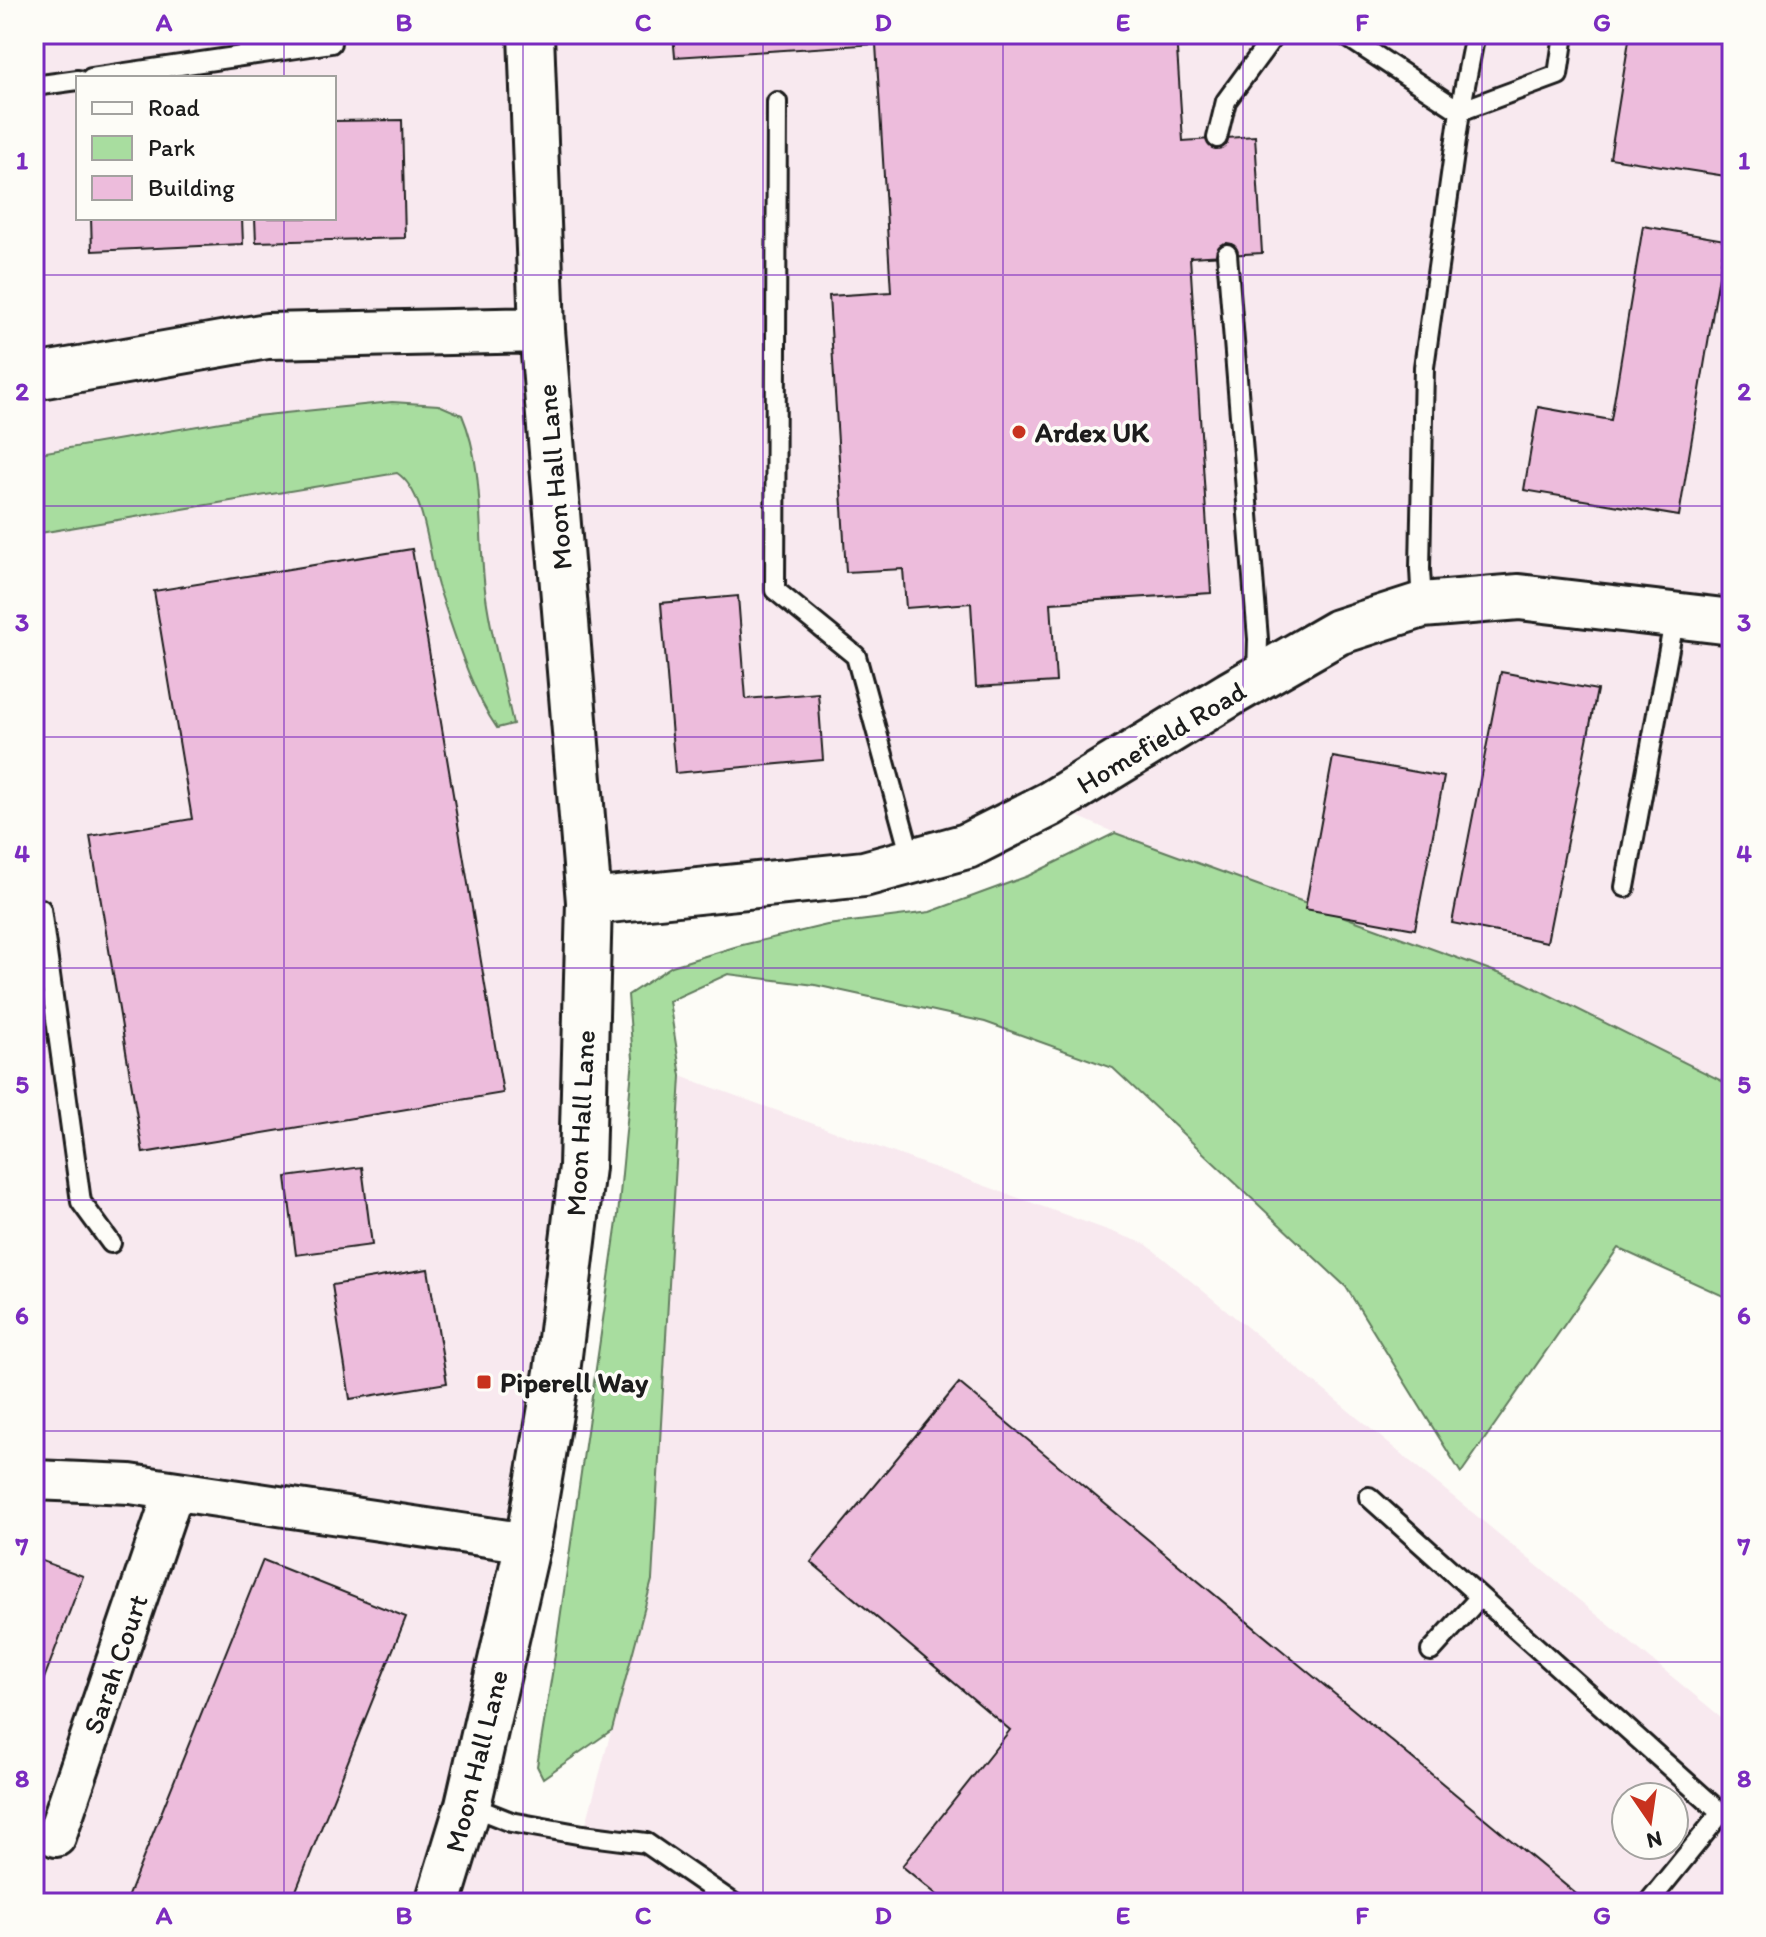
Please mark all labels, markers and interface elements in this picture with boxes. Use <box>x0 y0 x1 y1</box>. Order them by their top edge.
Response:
text: A <box>155 6 173 38</box>
text: B <box>396 6 413 38</box>
text: C <box>635 6 652 38</box>
text: D <box>874 6 892 38</box>
text: E <box>1116 6 1130 38</box>
text: F <box>1355 6 1369 38</box>
text: G <box>1593 6 1611 38</box>
legend <box>76 76 336 220</box>
text: Road <box>148 93 200 122</box>
text: Park <box>148 133 195 162</box>
text: 1 <box>16 144 28 176</box>
text: 1 <box>1738 144 1750 176</box>
text: Building <box>148 173 235 202</box>
text: 2 <box>15 375 29 407</box>
text: 2 <box>1737 375 1751 407</box>
street label: Moon Hall Lane <box>529 383 579 571</box>
place label: Ardex UK <box>1034 415 1150 449</box>
marker: Ardex UK <box>1010 423 1028 441</box>
text: 3 <box>15 606 29 638</box>
text: 3 <box>1737 606 1751 638</box>
street label: Homefield Road <box>1070 673 1252 801</box>
text: 4 <box>14 837 30 869</box>
text: 4 <box>1736 837 1752 869</box>
street label: Moon Hall Lane <box>558 1029 602 1217</box>
text: 5 <box>15 1068 29 1100</box>
text: 5 <box>1737 1068 1751 1100</box>
text: 6 <box>15 1299 29 1331</box>
text: 6 <box>1737 1299 1751 1331</box>
place label: Piperell Way <box>500 1365 649 1399</box>
marker: Piperell Way <box>475 1373 493 1391</box>
text: 7 <box>15 1530 29 1562</box>
text: 7 <box>1737 1530 1751 1562</box>
street label: Sarah Court <box>75 1590 155 1738</box>
street label: Moon Hall Lane <box>437 1666 515 1856</box>
text: 8 <box>15 1762 29 1794</box>
text: 8 <box>1737 1762 1751 1794</box>
north arrow <box>1610 1781 1690 1861</box>
text: N <box>1644 1825 1665 1855</box>
text: A <box>155 1899 173 1931</box>
text: B <box>396 1899 413 1931</box>
text: C <box>635 1899 652 1931</box>
text: D <box>874 1899 892 1931</box>
text: E <box>1116 1899 1130 1931</box>
text: F <box>1355 1899 1369 1931</box>
text: G <box>1593 1899 1611 1931</box>

